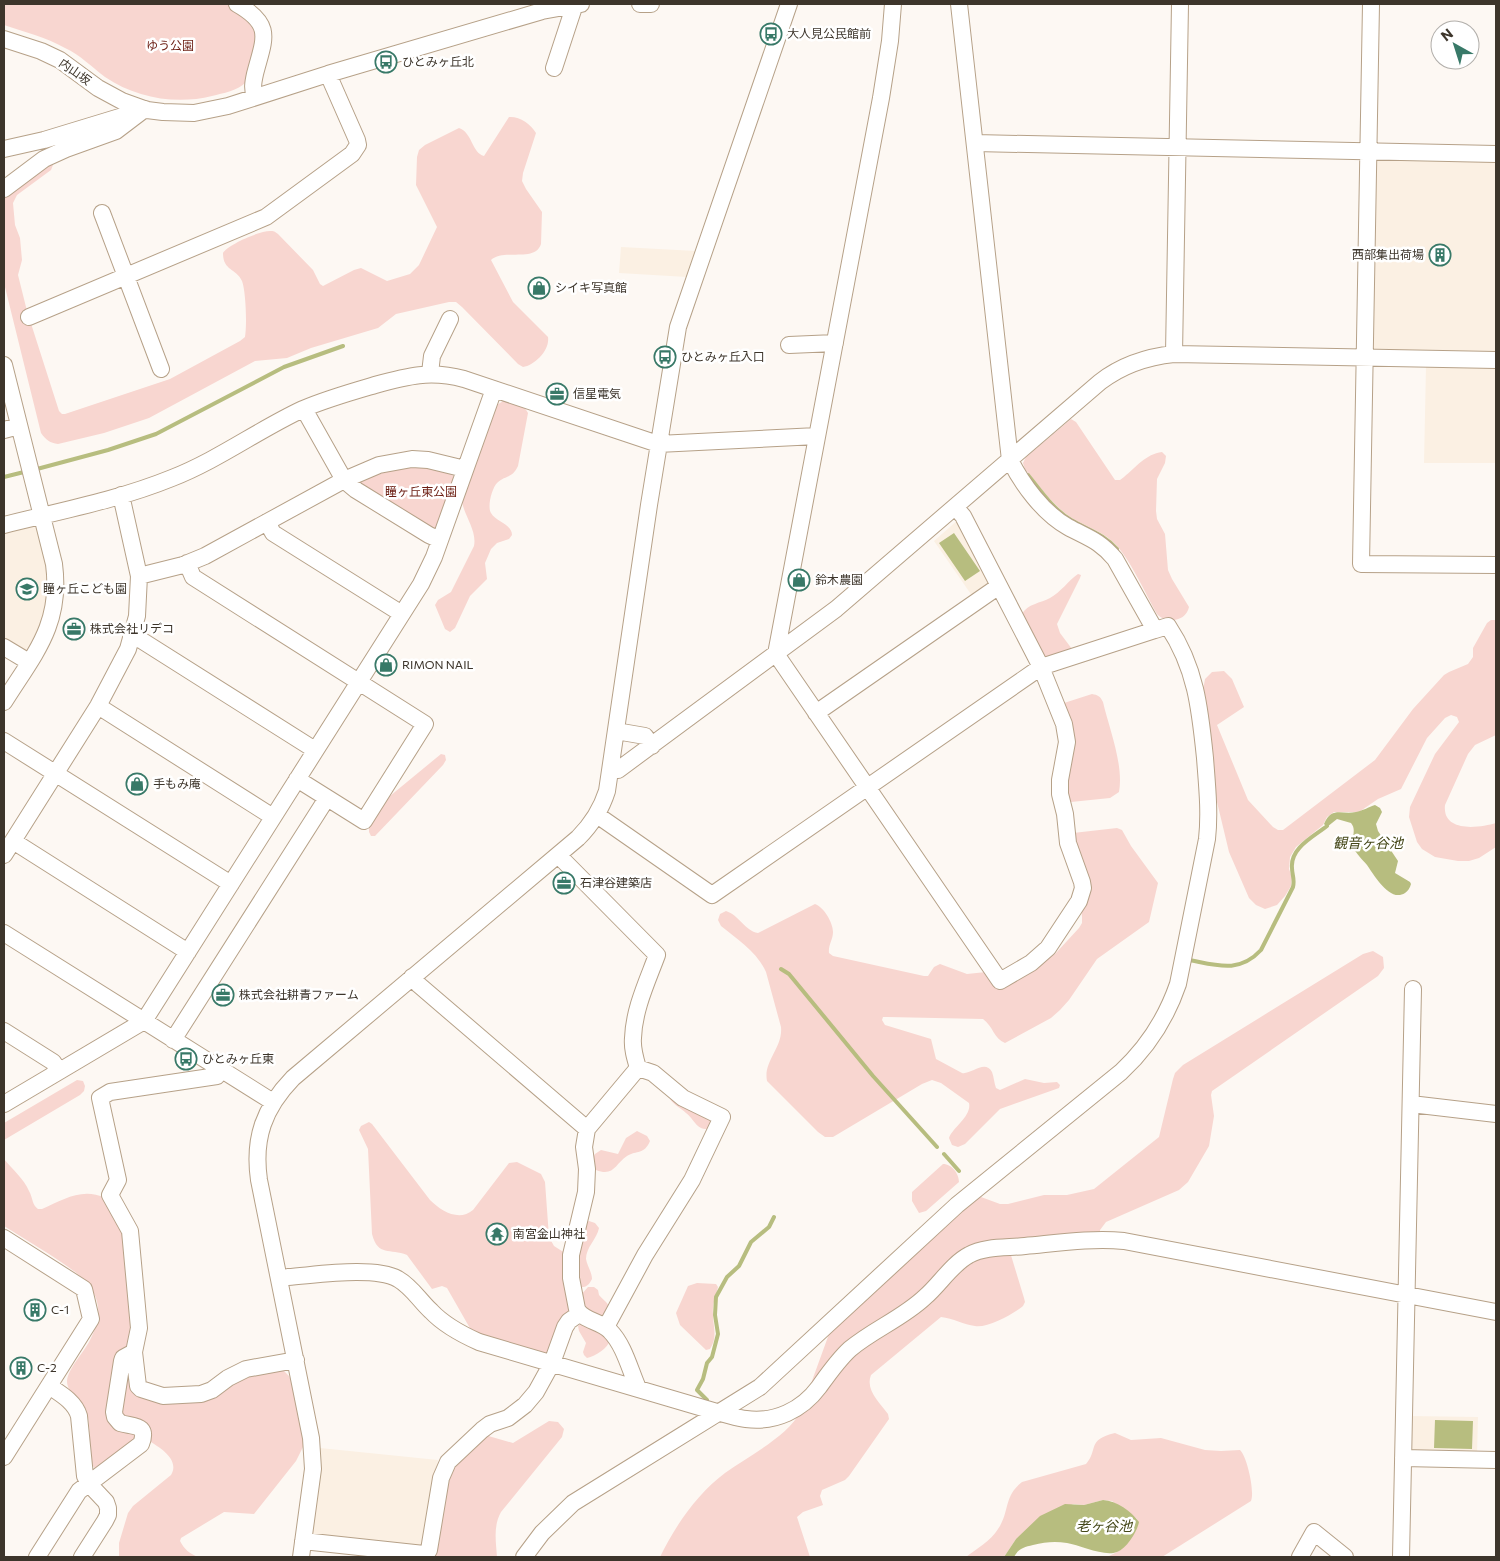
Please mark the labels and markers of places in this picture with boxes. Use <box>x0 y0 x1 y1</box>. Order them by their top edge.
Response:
bus stop icon: 大人見公民館前 <box>759 22 783 46</box>
place label: 大人見公民館前 <box>787 26 871 40</box>
bus stop icon: ひとみヶ丘北 <box>374 50 398 74</box>
place label: ひとみヶ丘北 <box>402 54 474 68</box>
building icon: 西部集出荷場 <box>1428 243 1452 267</box>
place label: 西部集出荷場 <box>1352 247 1424 261</box>
shop icon: シイキ写真館 <box>527 276 551 300</box>
place label: シイキ写真館 <box>555 280 627 294</box>
bus stop icon: ひとみヶ丘入口 <box>653 345 677 369</box>
place label: ひとみヶ丘入口 <box>681 349 765 363</box>
office icon: 信星電気 <box>545 382 569 406</box>
place label: 信星電気 <box>573 386 621 400</box>
shop icon: 鈴木農園 <box>787 568 811 592</box>
place label: 鈴木農園 <box>815 572 863 586</box>
school or university icon: 瞳ヶ丘こども園 <box>15 577 39 601</box>
place label: 瞳ヶ丘こども園 <box>43 581 127 595</box>
office icon: 株式会社リデコ <box>62 617 86 641</box>
place label: 株式会社リデコ <box>90 621 174 635</box>
shop icon: RIMON NAIL <box>374 653 398 677</box>
place label: RIMON NAIL <box>402 657 473 671</box>
shop icon: 手もみ庵 <box>125 772 149 796</box>
place label: 手もみ庵 <box>153 776 201 790</box>
office icon: 石津谷建築店 <box>552 871 576 895</box>
place label: 石津谷建築店 <box>580 875 652 889</box>
office icon: 株式会社耕青ファーム <box>211 983 235 1007</box>
place label: 株式会社耕青ファーム <box>239 987 359 1001</box>
bus stop icon: ひとみヶ丘東 <box>174 1047 198 1071</box>
place label: ひとみヶ丘東 <box>202 1051 274 1065</box>
temple icon: 南宮金山神社 <box>485 1222 509 1246</box>
place label: 南宮金山神社 <box>513 1226 585 1240</box>
building icon: C-1 <box>23 1298 47 1322</box>
place label: C-1 <box>51 1302 69 1316</box>
building icon: C-2 <box>9 1356 33 1380</box>
place label: C-2 <box>37 1360 57 1374</box>

